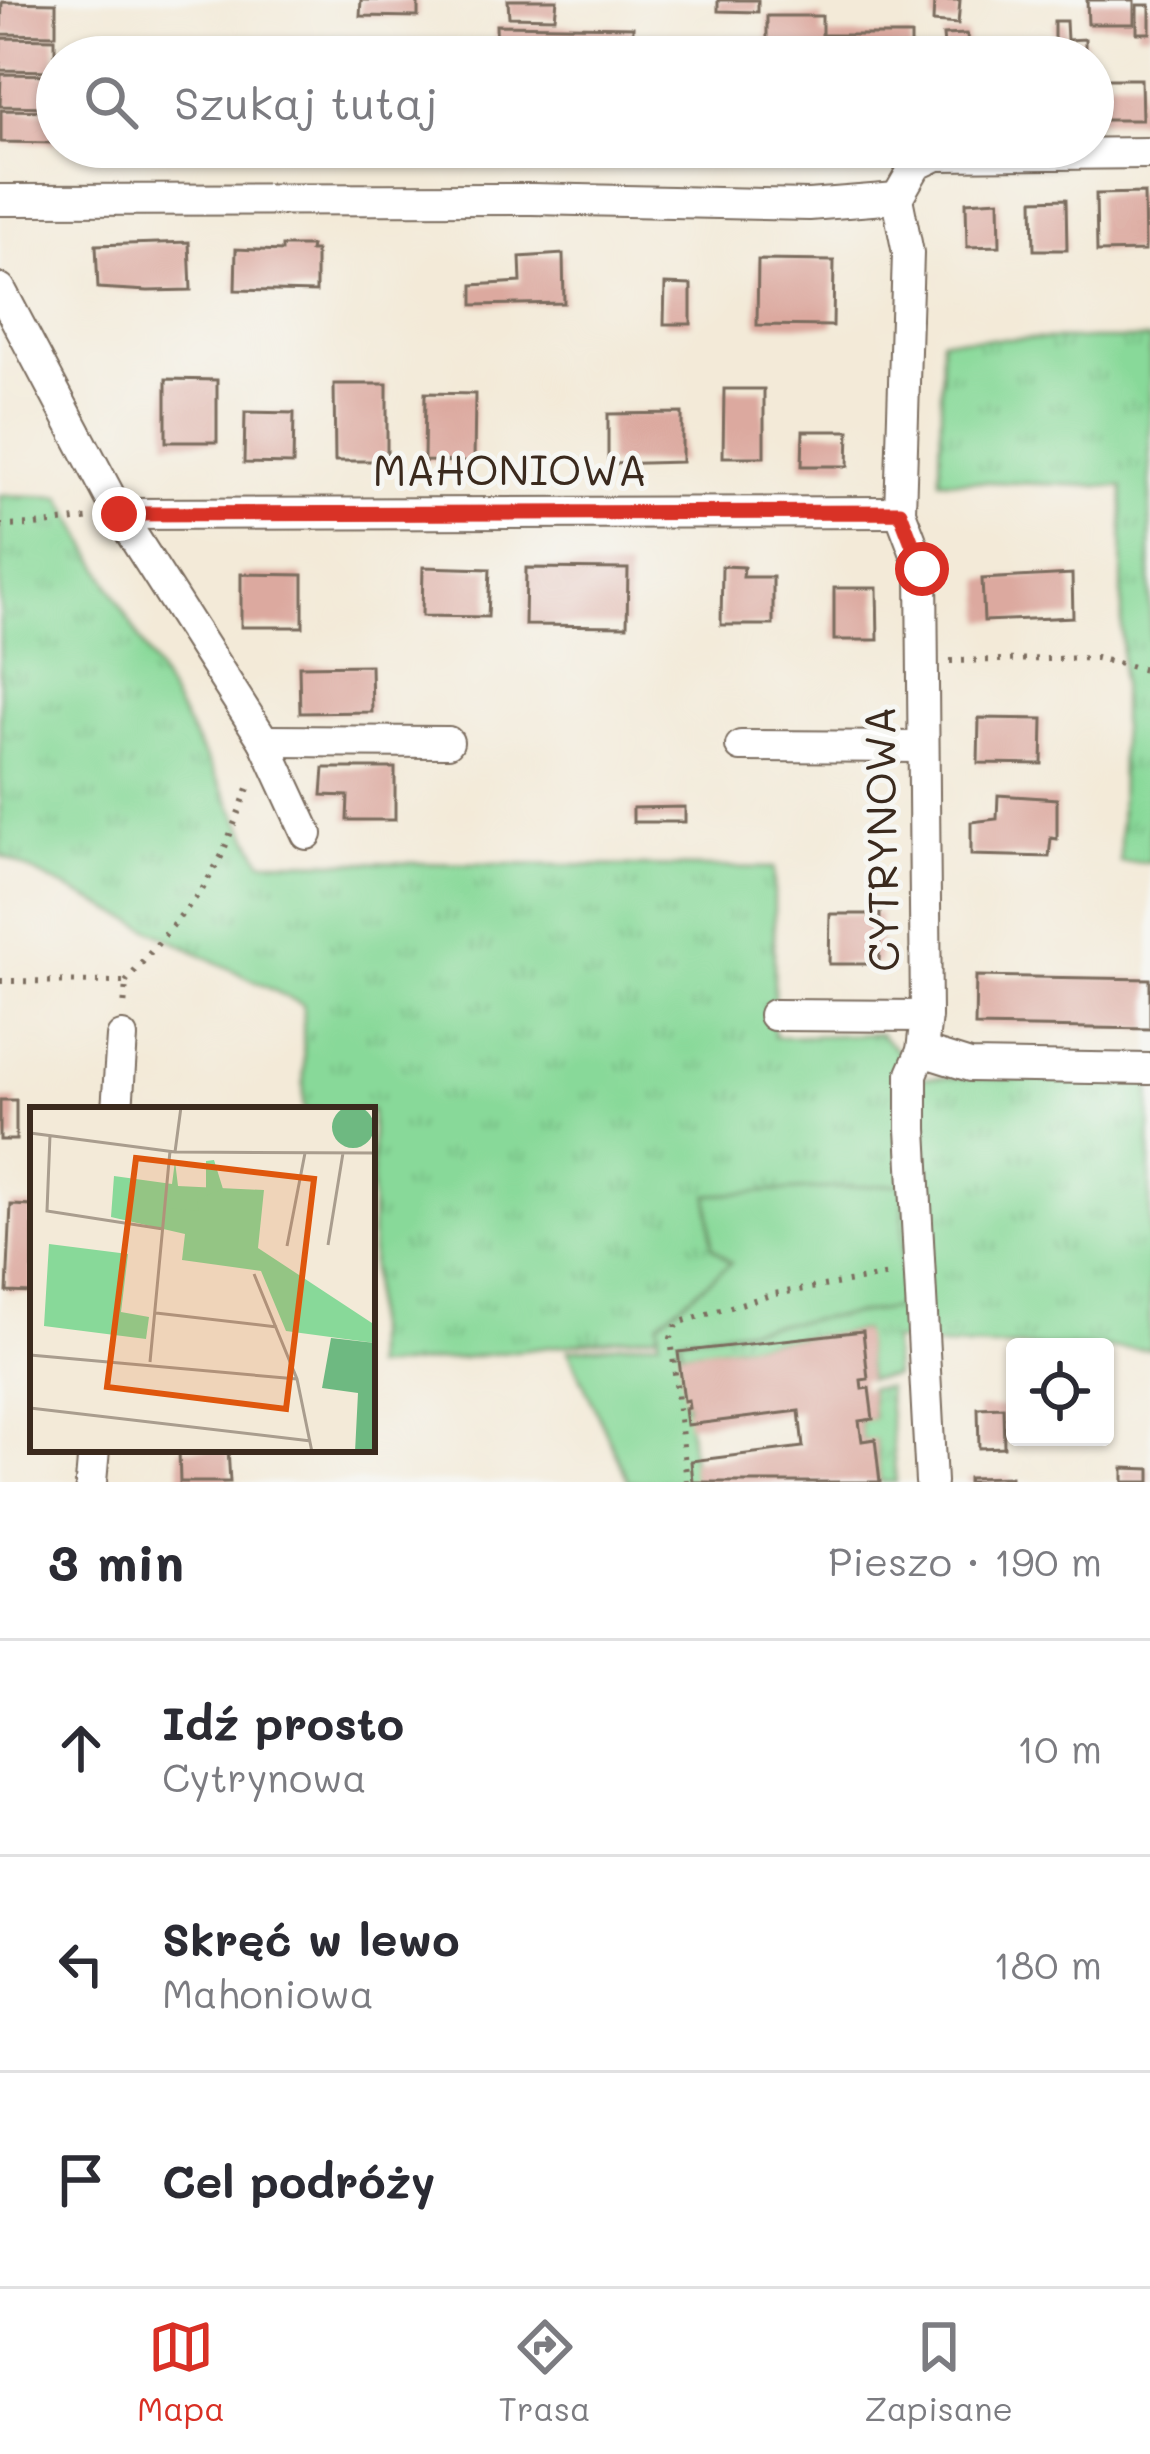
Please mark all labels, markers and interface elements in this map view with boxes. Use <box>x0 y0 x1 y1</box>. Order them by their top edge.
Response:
search box <box>36 36 1114 168</box>
icon: search <box>78 69 144 135</box>
text: Szukaj tutaj <box>174 73 438 131</box>
street label: MAHONIOWA <box>373 442 647 497</box>
route end <box>92 487 146 541</box>
route start <box>895 542 949 596</box>
street label: CYTRYNOWA <box>851 706 910 972</box>
inset map <box>30 1107 375 1452</box>
map controls <box>1006 1338 1114 1446</box>
button: locate <box>1006 1338 1114 1446</box>
text: 3 min <box>48 1527 184 1594</box>
text: Pieszo · 190 m <box>828 1535 1102 1586</box>
text: Idź prosto <box>162 1693 404 1751</box>
icon: ahead <box>48 1715 114 1781</box>
text: 10 m <box>1017 1722 1102 1773</box>
text: Cytrynowa <box>162 1751 367 1802</box>
text: Skręć w lewo <box>162 1909 460 1967</box>
icon: left <box>48 1931 114 1997</box>
text: 180 m <box>993 1938 1102 1989</box>
text: Mahoniowa <box>162 1967 374 2018</box>
icon: arrive <box>48 2147 114 2213</box>
text: Cel podróży <box>162 2151 435 2209</box>
tab: Mapa <box>137 2314 225 2429</box>
tab: Trasa <box>499 2314 591 2429</box>
tab: Zapisane <box>865 2314 1013 2429</box>

